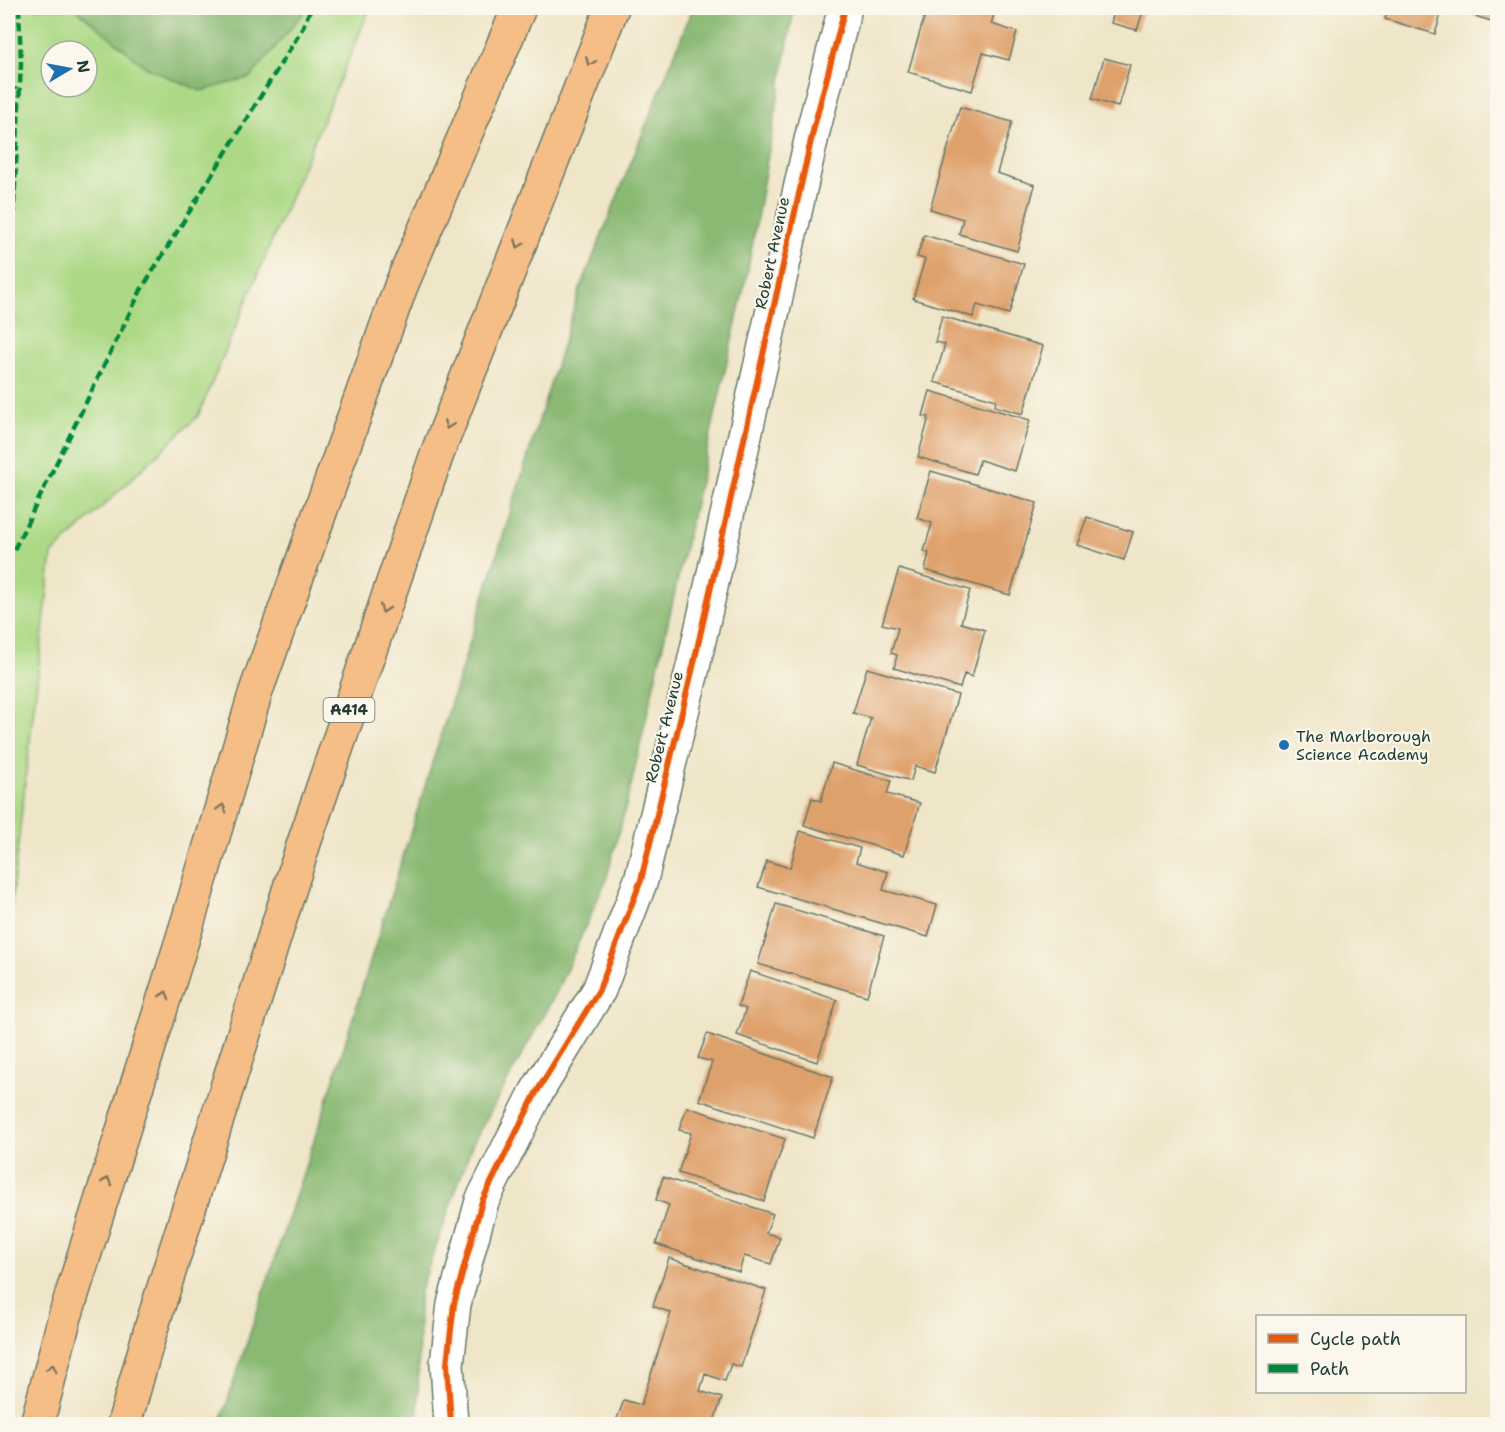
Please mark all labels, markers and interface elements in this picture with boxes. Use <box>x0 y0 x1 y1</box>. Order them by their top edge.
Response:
north arrow <box>39 39 99 99</box>
one-way arrow <box>585 56 598 67</box>
text: N <box>72 58 95 75</box>
street label: Robert Avenue <box>750 195 794 311</box>
one-way arrow <box>514 238 527 248</box>
one-way arrow <box>443 419 456 430</box>
one-way arrow <box>378 603 391 614</box>
street label: Robert Avenue <box>640 669 688 785</box>
road number: A414 <box>324 698 374 722</box>
place label: The Marlborough Science Academy <box>1296 726 1431 765</box>
marker: The Marlborough Science Academy <box>1277 738 1291 752</box>
one-way arrow <box>215 803 227 814</box>
one-way arrow <box>158 990 170 1001</box>
one-way arrow <box>100 1176 112 1187</box>
legend <box>1256 1315 1466 1393</box>
text: Cycle path <box>1310 1327 1401 1351</box>
text: Path <box>1310 1357 1349 1381</box>
one-way arrow <box>44 1363 57 1373</box>

